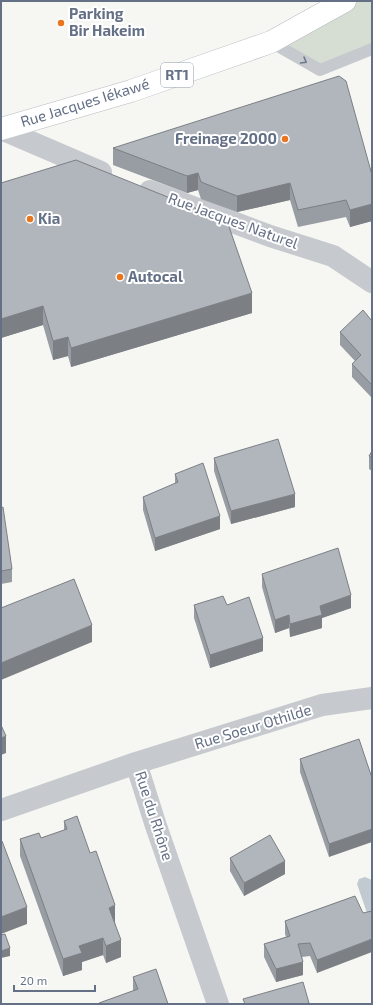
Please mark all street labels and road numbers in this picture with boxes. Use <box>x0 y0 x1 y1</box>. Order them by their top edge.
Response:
road number: RT1 <box>161 63 193 87</box>
street label: Rue Jacques Iékawé <box>18 74 151 130</box>
street label: Rue Jacques Naturel <box>166 188 301 252</box>
street label: Rue Soeur Othilde <box>192 700 313 752</box>
street label: Rue du Rhône <box>132 769 178 863</box>

